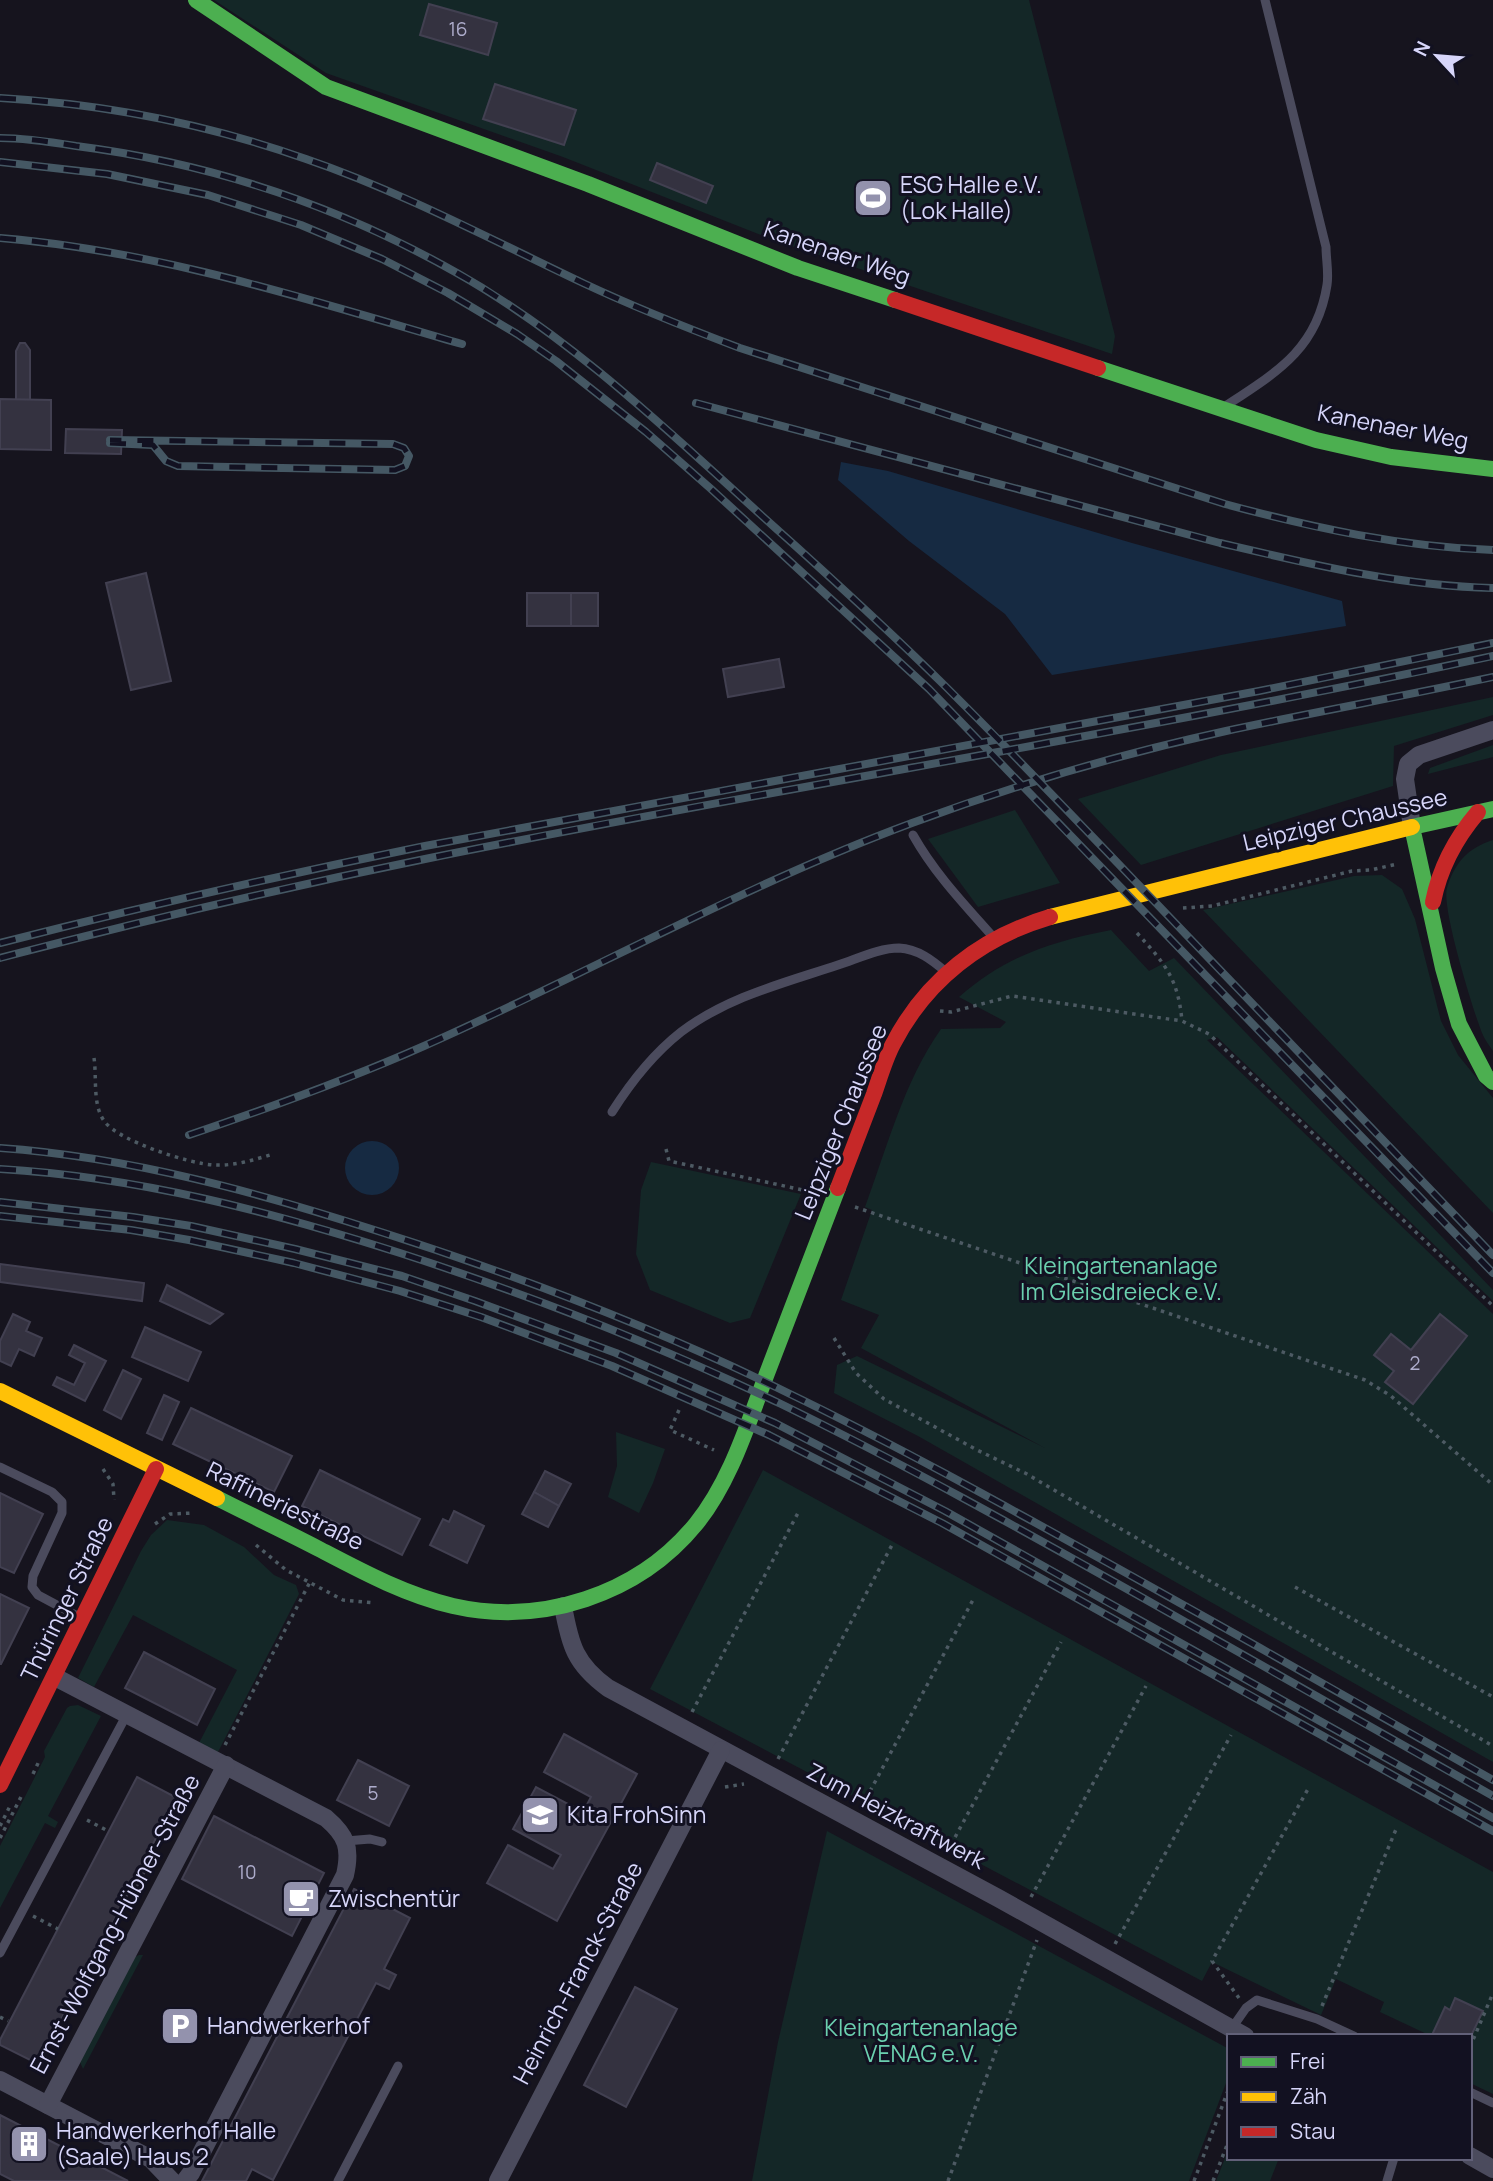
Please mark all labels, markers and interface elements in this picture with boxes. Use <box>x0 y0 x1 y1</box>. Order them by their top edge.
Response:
house number: 16 <box>448 16 468 42</box>
north arrow <box>1402 21 1472 91</box>
text: N <box>1407 37 1436 60</box>
place label: ESG Halle e.V. (Lok Halle) <box>900 168 1042 226</box>
sports icon: ESG Halle e.V. (Lok Halle) <box>852 177 894 219</box>
street label: Kanenaer Weg <box>760 212 915 292</box>
street label: Kanenaer Weg <box>1315 396 1471 456</box>
street label: Leipziger Chaussee <box>1239 780 1450 858</box>
street label: Leipziger Chaussee <box>786 1019 894 1224</box>
park label: Kleingartenanlage Im Gleisdreieck e.V. <box>1020 1249 1222 1307</box>
house number: 2 <box>1410 1350 1420 1376</box>
street label: Raffineriestraße <box>201 1453 370 1557</box>
street label: Thüringer Straße <box>12 1511 120 1686</box>
street label: Zum Heizkraftwerk <box>801 1754 992 1876</box>
street label: Ernst-Wolfgang-Hübner-Straße <box>21 1768 207 2079</box>
house number: 5 <box>368 1780 379 1806</box>
school or university icon: Kita FrohSinn <box>519 1794 561 1836</box>
place label: Kita FrohSinn <box>567 1798 706 1830</box>
street label: Heinrich-Franck-Straße <box>505 1856 649 2090</box>
house number: 10 <box>237 1859 257 1885</box>
cafe icon: Zwischentür <box>280 1878 322 1920</box>
place label: Zwischentür <box>328 1882 460 1914</box>
parking icon: Handwerkerhof <box>159 2005 201 2047</box>
place label: Handwerkerhof <box>207 2009 370 2041</box>
park label: Kleingartenanlage VENAG e.V. <box>824 2011 1018 2069</box>
legend <box>1227 2034 1472 2160</box>
text: Frei <box>1290 2047 1325 2075</box>
text: Zäh <box>1290 2082 1327 2110</box>
place label: Handwerkerhof Halle (Saale) Haus 2 <box>56 2114 276 2172</box>
text: Stau <box>1290 2117 1336 2145</box>
building icon: Handwerkerhof Halle (Saale) Haus 2 <box>8 2123 50 2165</box>

